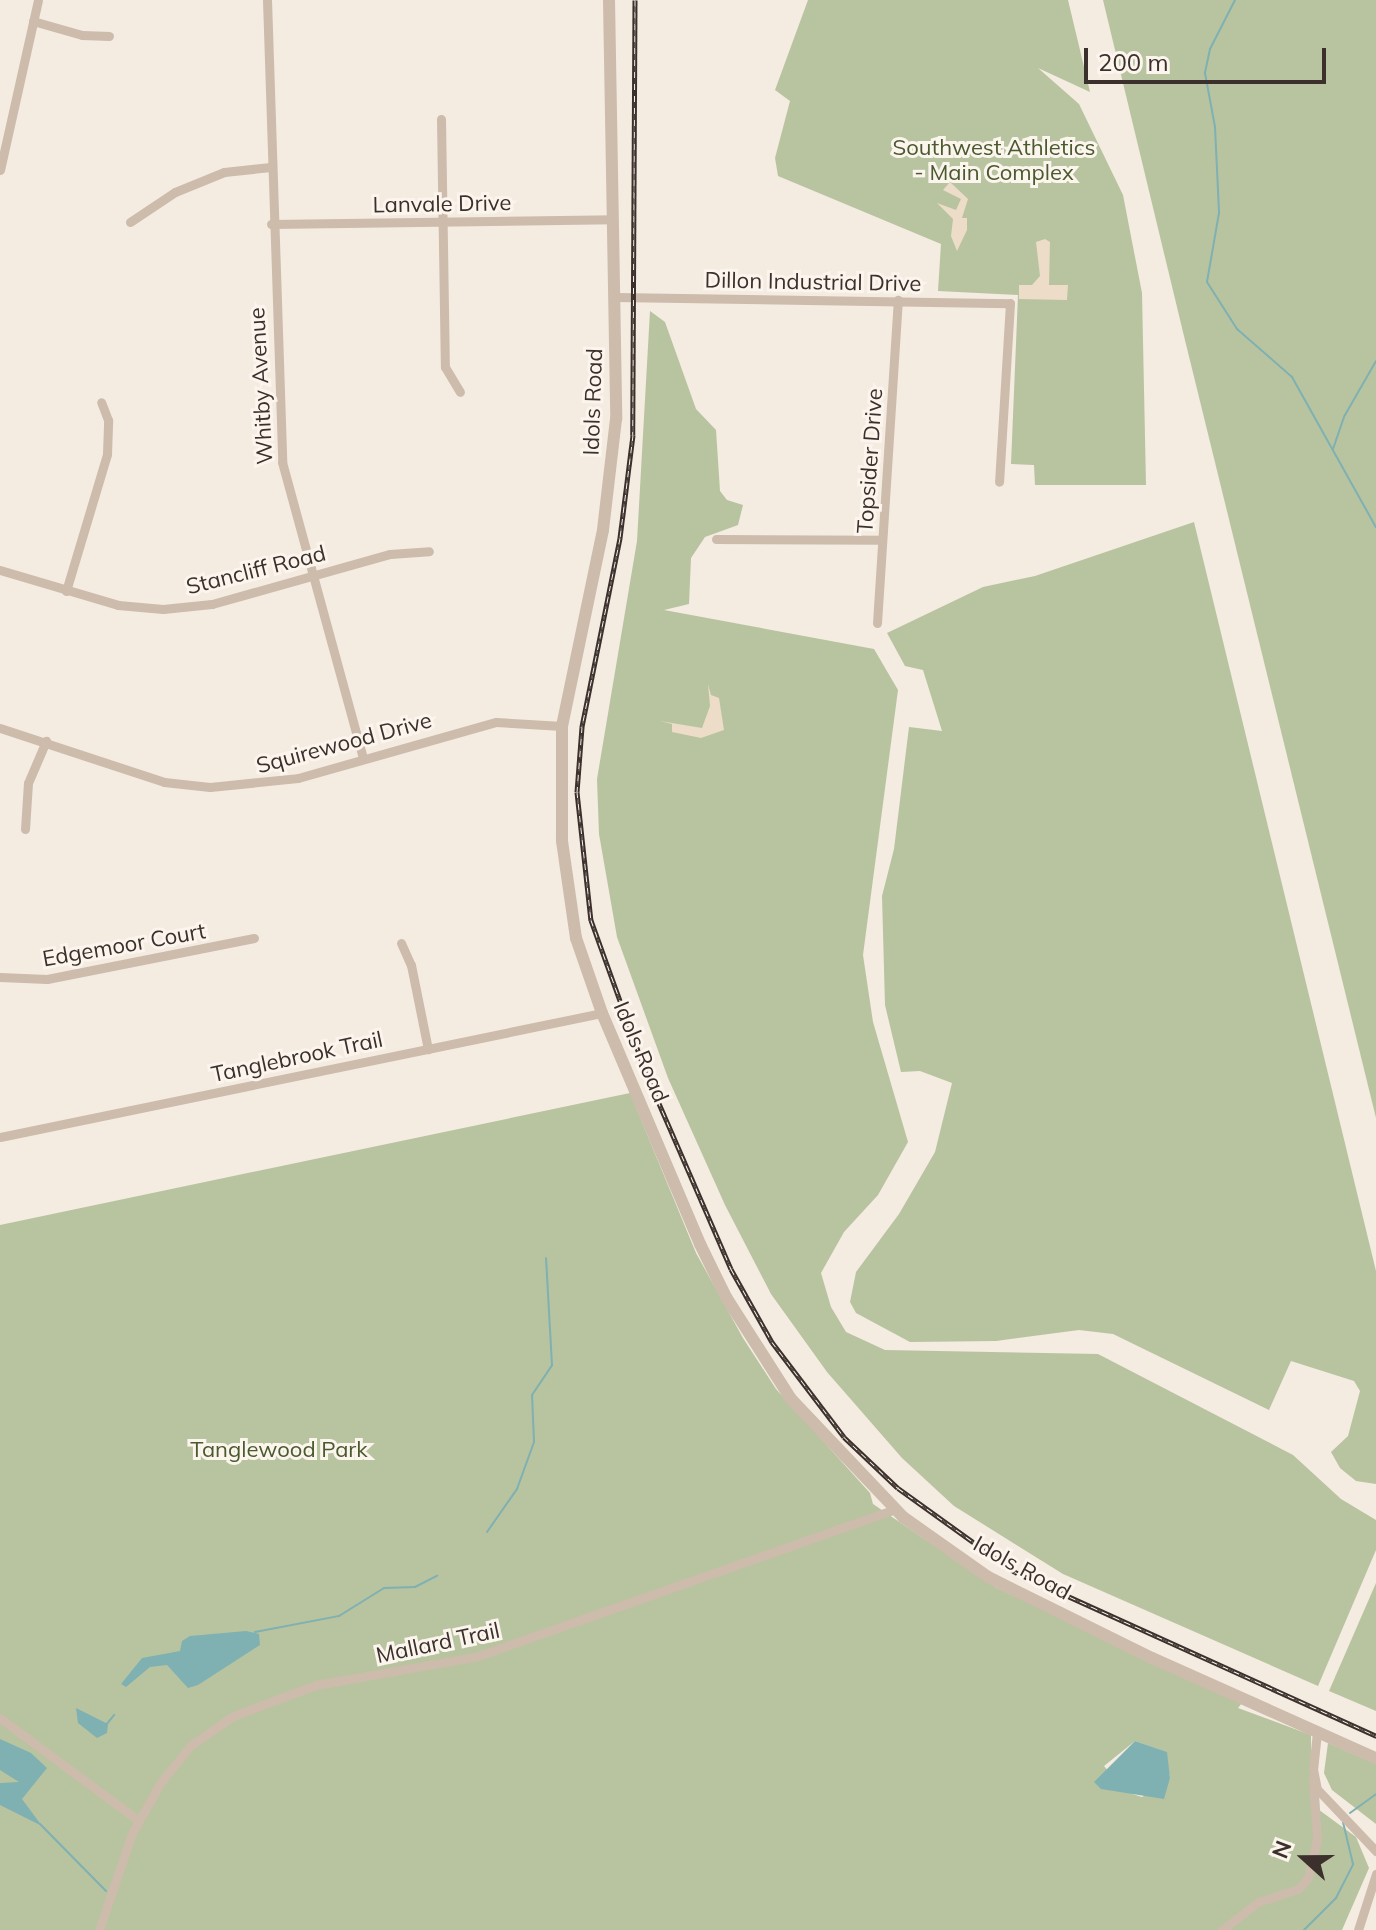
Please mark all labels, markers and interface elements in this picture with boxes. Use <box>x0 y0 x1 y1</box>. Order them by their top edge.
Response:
scale bar <box>1088 32 1330 82</box>
text: 200 m <box>1098 47 1169 77</box>
park label: Southwest Athletics - Main Complex <box>892 134 1096 186</box>
street label: Lanvale Drive <box>372 190 512 218</box>
street label: Dillon Industrial Drive <box>704 267 922 297</box>
street label: Whitby Avenue <box>244 307 278 465</box>
street label: Idols Road <box>578 348 608 456</box>
street label: Topsider Drive <box>852 387 888 535</box>
street label: Stancliff Road <box>183 540 329 600</box>
street label: Squirewood Drive <box>253 707 435 779</box>
street label: Edgemoor Court <box>40 918 208 972</box>
street label: Idols Road <box>608 997 674 1107</box>
street label: Tanglebrook Trail <box>209 1026 385 1088</box>
park label: Tanglewood Park <box>190 1437 368 1463</box>
street label: Idols Road <box>969 1530 1075 1606</box>
street label: Mallard Trail <box>374 1617 502 1669</box>
north arrow <box>1264 1818 1344 1898</box>
text: N <box>1266 1837 1298 1862</box>

